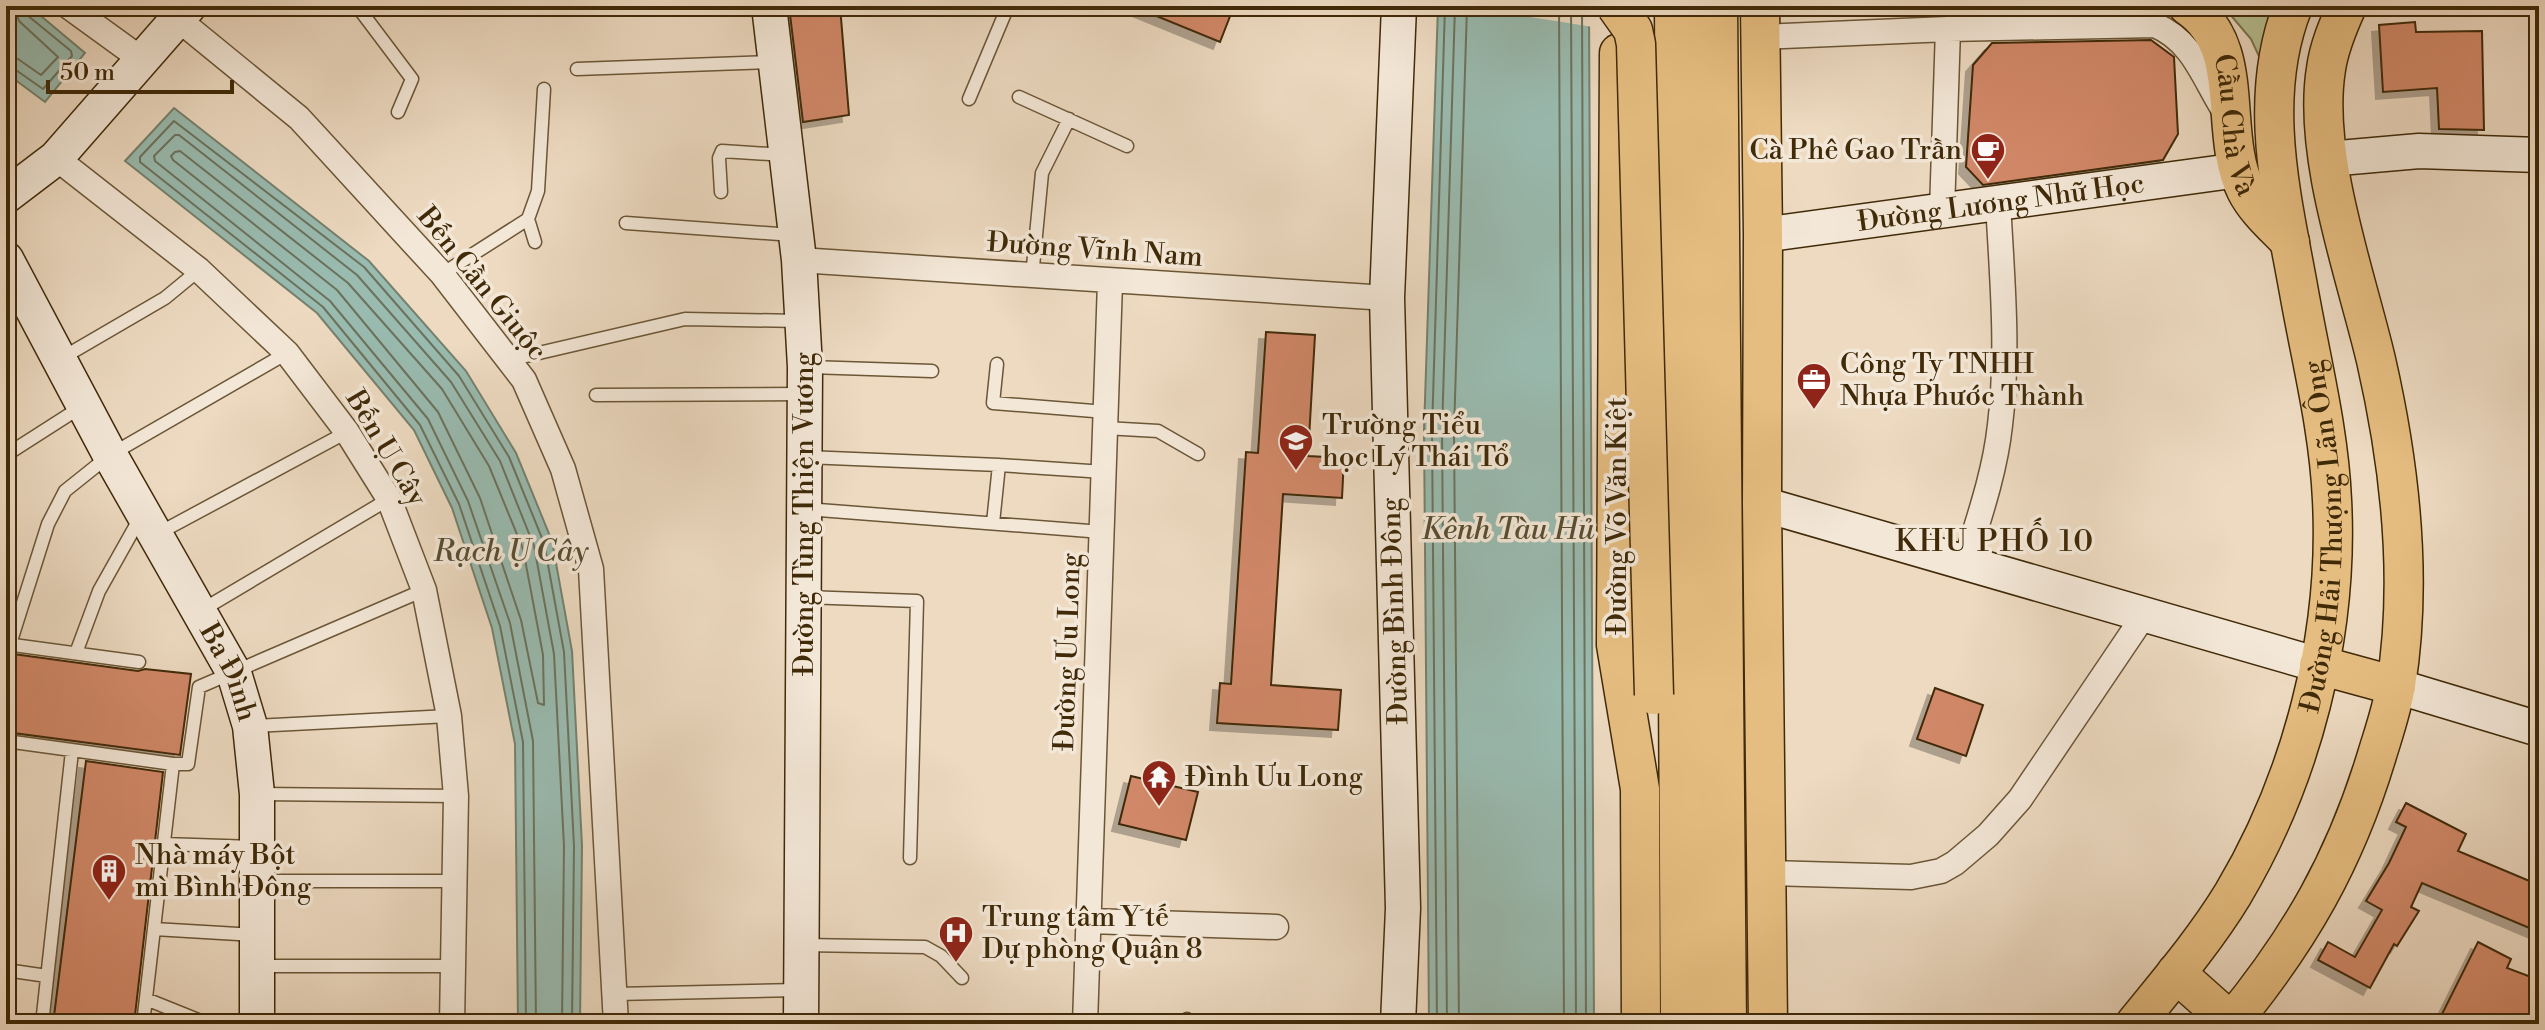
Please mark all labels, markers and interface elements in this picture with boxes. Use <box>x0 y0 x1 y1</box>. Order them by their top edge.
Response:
scale bar <box>48 44 232 94</box>
street label: Cầu Chà Và <box>2206 50 2264 202</box>
text: 50 m <box>60 58 115 88</box>
cafe icon: Cà Phê Gao Trần <box>1969 131 2007 181</box>
place label: Cà Phê Gao Trần <box>1749 133 1962 168</box>
street label: Đường Lương Nhữ Học <box>1855 166 2147 239</box>
street label: Bến Cần Giuộc <box>409 199 555 368</box>
street label: Đường Vĩnh Nam <box>986 225 1204 275</box>
place label: Công Ty TNHH Nhựa Phước Thành <box>1840 347 2085 414</box>
street label: Đường Tùng Thiện Vương <box>787 352 822 676</box>
street label: Đường Hải Thượng Lãn Ông <box>2292 357 2350 717</box>
office icon: Công Ty TNHH Nhựa Phước Thành <box>1795 361 1833 411</box>
street label: Bến Ụ Cây <box>337 383 435 513</box>
street label: Đường Võ Văn Kiệt <box>1600 397 1635 635</box>
place label: Trường Tiểu học Lý Thái Tổ <box>1322 408 1510 475</box>
school or university icon: Trường Tiểu học Lý Thái Tổ <box>1277 422 1315 472</box>
street label: Đường Bình Đông <box>1374 496 1416 725</box>
water label: Kênh Tàu Hủ <box>1421 511 1595 549</box>
district label: KHU PHỐ 10 <box>1895 517 2095 561</box>
water label: Rạch Ụ Cây <box>432 533 590 571</box>
street label: Đường Ưu Long <box>1047 552 1089 752</box>
street label: Ba Đình <box>191 616 265 726</box>
temple icon: Đình Ưu Long <box>1140 758 1178 808</box>
place label: Đình Ưu Long <box>1185 760 1363 795</box>
place label: Nhà máy Bột mì Bình Đông <box>135 838 312 905</box>
building icon: Nhà máy Bột mì Bình Đông <box>90 852 128 902</box>
place label: Trung tâm Y tế Dự phòng Quận 8 <box>982 900 1203 967</box>
hospital icon: Trung tâm Y tế Dự phòng Quận 8 <box>937 914 975 964</box>

